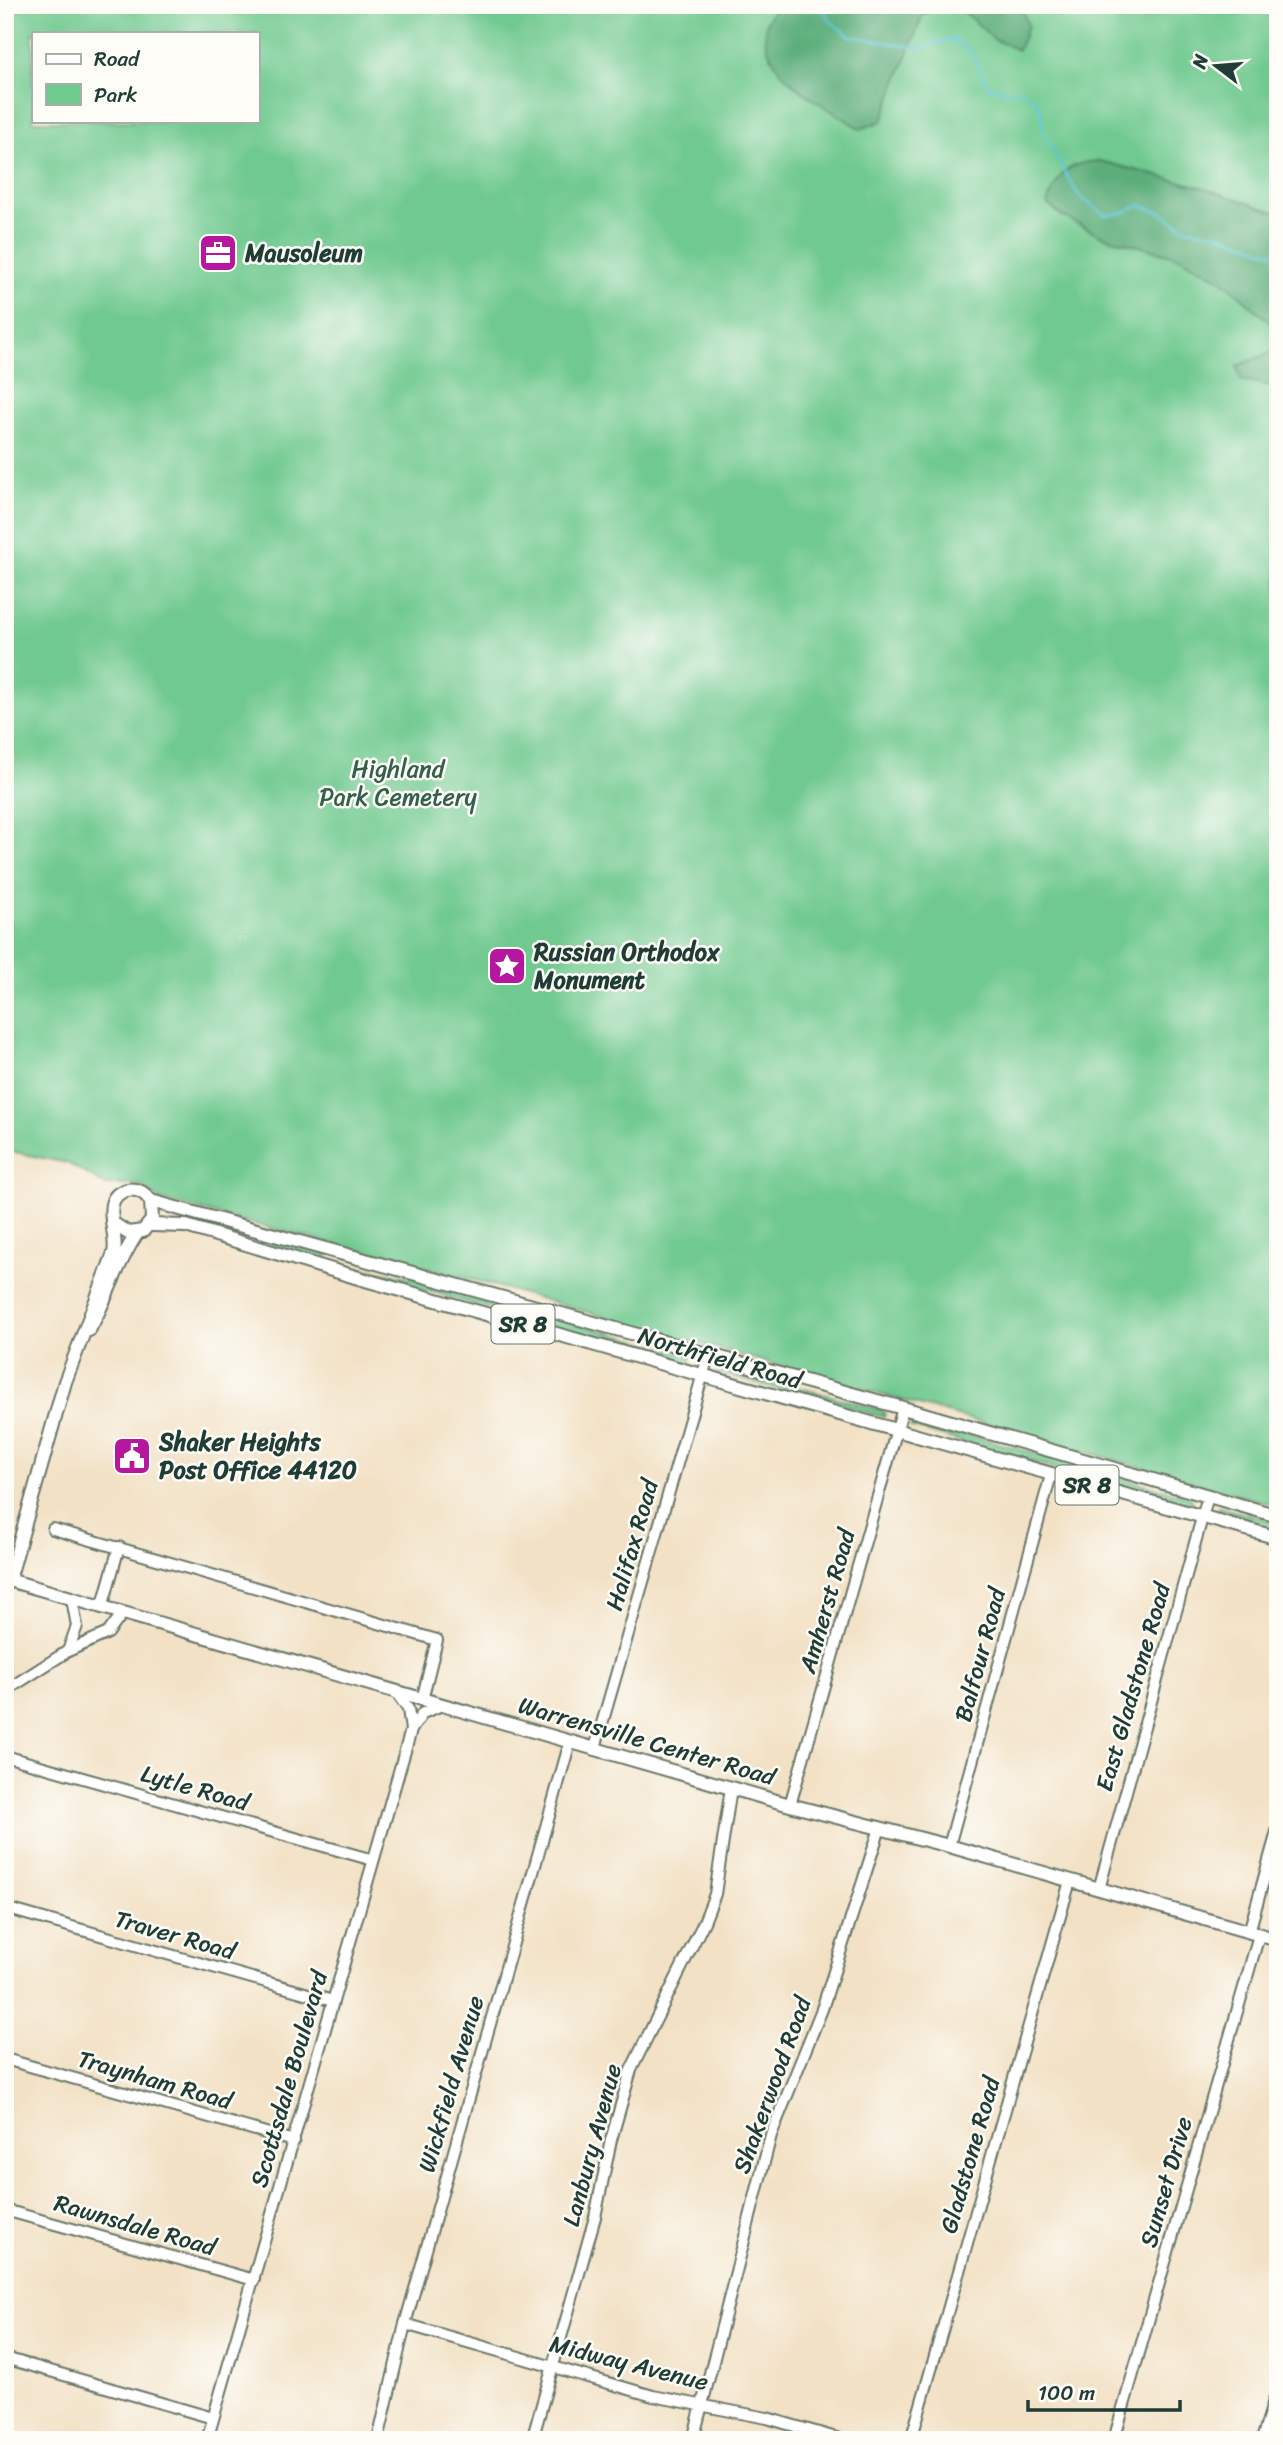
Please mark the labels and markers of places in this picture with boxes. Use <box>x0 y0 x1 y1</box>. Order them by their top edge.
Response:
office icon: Mausoleum <box>197 232 239 274</box>
place label: Mausoleum <box>244 232 363 274</box>
place label: Russian Orthodox Monument <box>533 931 720 1001</box>
place icon: Russian Orthodox Monument <box>486 945 528 987</box>
place label: Shaker Heights Post Office 44120 <box>158 1421 357 1491</box>
public building icon: Shaker Heights Post Office 44120 <box>111 1435 153 1477</box>

